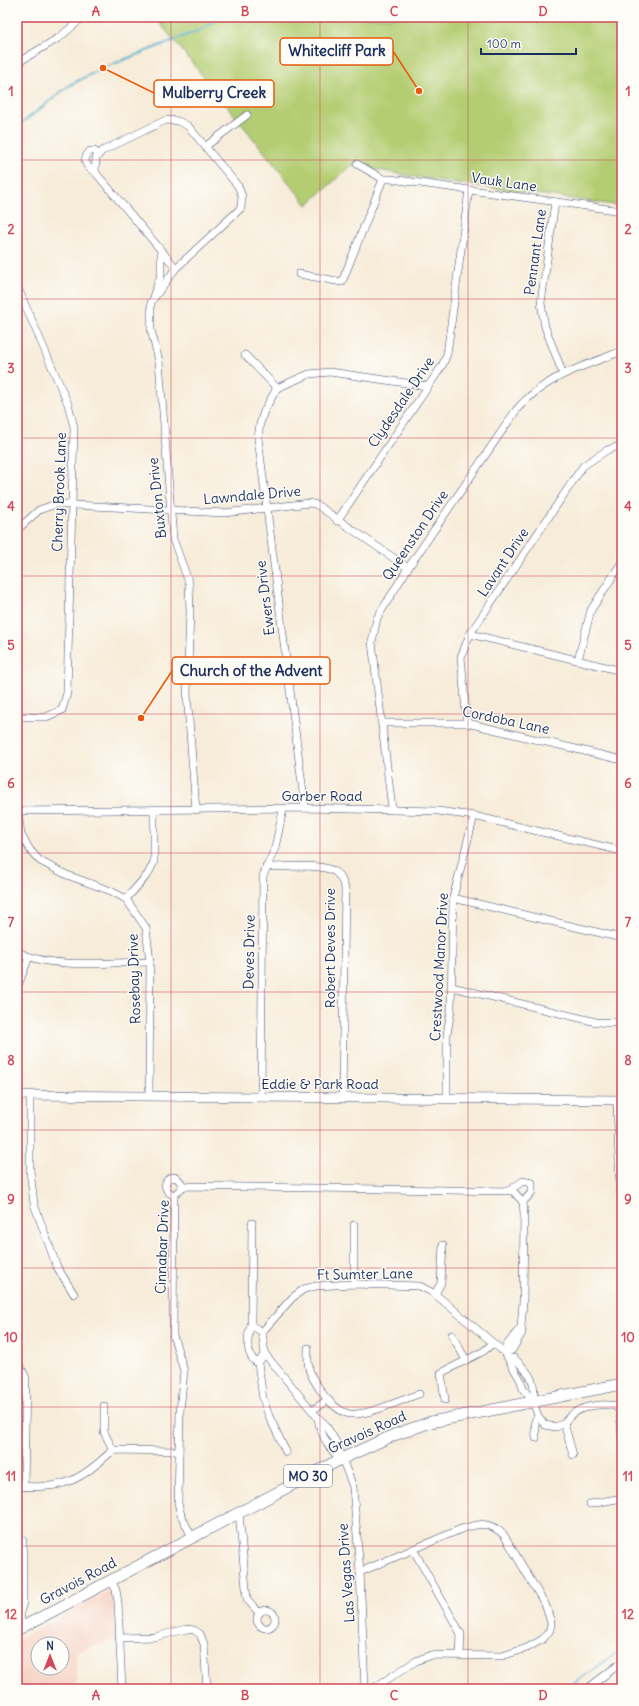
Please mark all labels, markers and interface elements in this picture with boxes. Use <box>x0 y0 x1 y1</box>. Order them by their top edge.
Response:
text: A <box>92 3 101 20</box>
text: B <box>241 3 250 20</box>
text: C <box>390 3 399 20</box>
text: D <box>538 3 548 20</box>
scale bar <box>481 30 576 56</box>
text: 100 m <box>487 36 521 51</box>
callout: Whitecliff Park <box>280 38 393 65</box>
text: Whitecliff Park <box>288 41 386 60</box>
callout: Mulberry Creek <box>154 80 274 107</box>
text: 1 <box>8 83 14 100</box>
text: Mulberry Creek <box>162 83 266 103</box>
text: 1 <box>625 83 631 100</box>
street label: Vauk Lane <box>470 169 538 195</box>
street label: Pennant Lane <box>520 208 550 296</box>
text: 2 <box>7 221 15 238</box>
text: 2 <box>624 221 632 238</box>
street label: Clydesdale Drive <box>364 353 438 451</box>
text: 3 <box>7 360 15 377</box>
text: 3 <box>624 360 632 377</box>
street label: Cherry Brook Lane <box>48 432 70 552</box>
street label: Buxton Drive <box>144 457 170 539</box>
street label: Lawndale Drive <box>202 482 302 508</box>
street label: Queenston Drive <box>378 486 452 584</box>
text: 4 <box>7 498 15 515</box>
text: 4 <box>624 498 632 515</box>
street label: Lavant Drive <box>473 524 533 600</box>
street label: Ewers Drive <box>251 560 279 636</box>
text: 5 <box>7 637 15 654</box>
text: 5 <box>624 637 632 654</box>
callout: Church of the Advent <box>172 657 330 684</box>
text: Church of the Advent <box>180 661 323 680</box>
street label: Cordoba Lane <box>461 702 551 738</box>
text: 6 <box>7 775 15 792</box>
text: 6 <box>624 775 632 792</box>
street label: Garber Road <box>282 787 362 805</box>
street label: Robert Deves Drive <box>321 888 339 1008</box>
street label: Crestwood Manor Drive <box>426 892 452 1042</box>
text: 7 <box>8 914 15 931</box>
text: 7 <box>625 914 632 931</box>
street label: Deves Drive <box>239 915 259 989</box>
street label: Rosebay Drive <box>123 933 145 1025</box>
text: 8 <box>7 1052 15 1069</box>
text: 8 <box>624 1052 632 1069</box>
street label: Eddie & Park Road <box>261 1075 379 1093</box>
text: 9 <box>7 1191 15 1208</box>
text: 9 <box>624 1191 632 1208</box>
street label: Cinnabar Drive <box>151 1199 173 1295</box>
street label: Ft Sumter Lane <box>317 1264 413 1284</box>
text: 10 <box>4 1329 18 1346</box>
text: 10 <box>621 1329 635 1346</box>
street label: Gravois Road <box>325 1407 409 1457</box>
road number: MO 30 <box>284 1465 332 1487</box>
text: 11 <box>6 1468 16 1485</box>
text: 11 <box>623 1468 633 1485</box>
street label: Las Vegas Drive <box>334 1523 358 1623</box>
street label: Gravois Road <box>37 1553 119 1609</box>
text: 12 <box>5 1606 17 1623</box>
text: 12 <box>622 1606 634 1623</box>
north arrow <box>30 1636 70 1676</box>
text: N <box>46 1639 54 1653</box>
text: A <box>92 1687 101 1704</box>
text: B <box>241 1687 250 1704</box>
text: C <box>390 1687 399 1704</box>
text: D <box>538 1687 548 1704</box>

